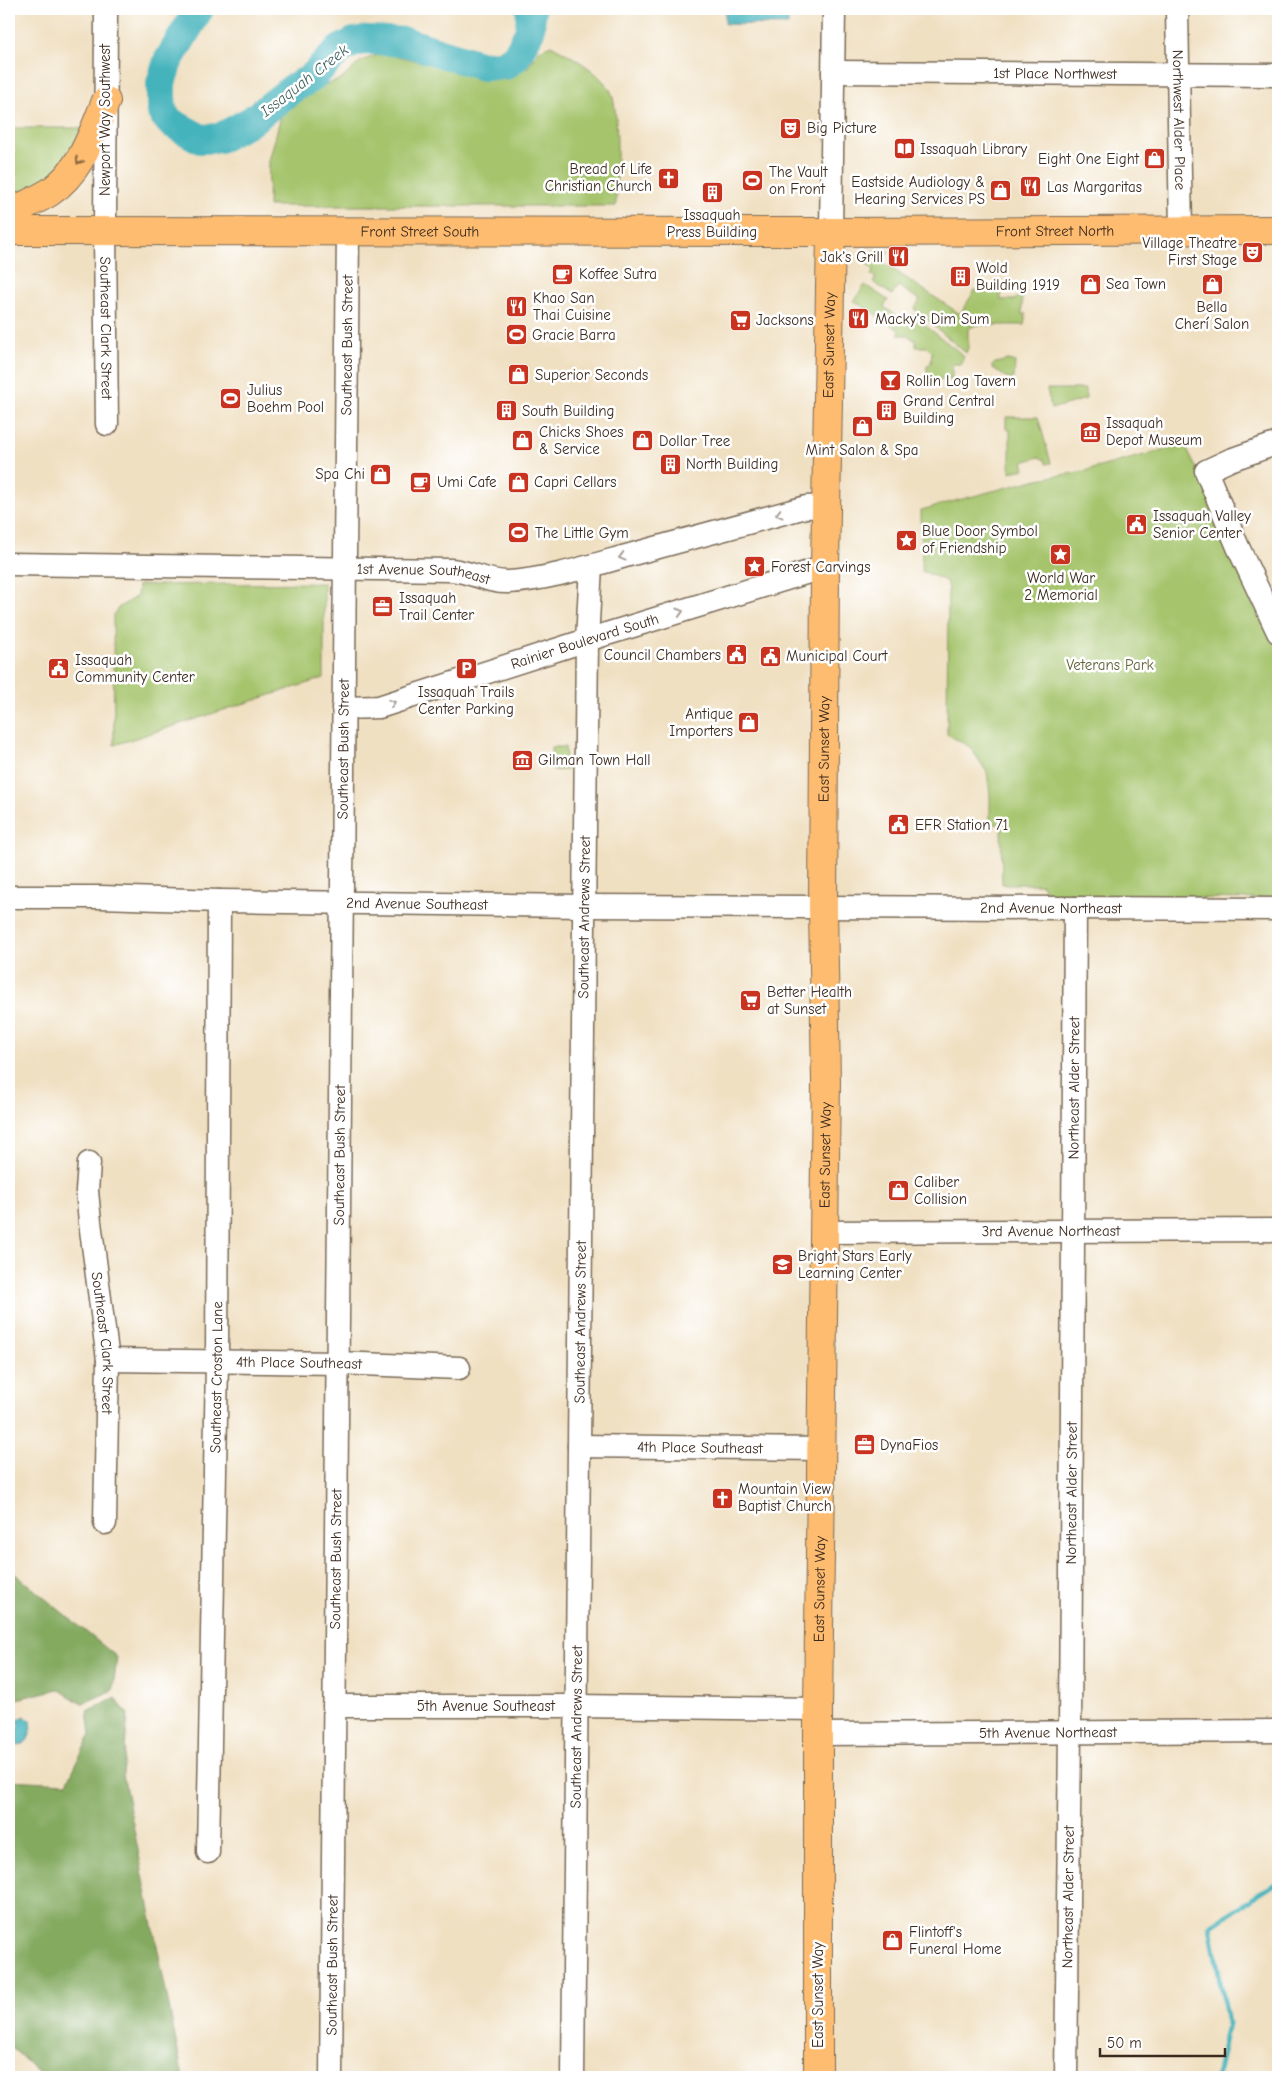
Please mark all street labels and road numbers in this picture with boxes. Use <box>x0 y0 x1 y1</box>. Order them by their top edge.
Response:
street label: Newport Way Southwest <box>96 43 114 196</box>
street label: Northwest Alder Place <box>1169 50 1189 191</box>
street label: 1st Place Northwest <box>993 64 1118 83</box>
street label: Front Street South <box>361 222 479 241</box>
street label: Front Street North <box>996 222 1114 240</box>
street label: Southeast Clark Street <box>96 256 116 400</box>
street label: Southeast Bush Street <box>337 274 357 416</box>
street label: East Sunset Way <box>819 292 839 398</box>
street label: 1st Avenue Southeast <box>357 560 493 589</box>
street label: Rainier Boulevard South <box>508 610 661 673</box>
street label: Southeast Bush Street <box>334 678 353 820</box>
street label: East Sunset Way <box>815 696 833 802</box>
street label: Southeast Andrews Street <box>574 835 594 999</box>
street label: 2nd Avenue Southeast <box>346 894 489 914</box>
street label: 2nd Avenue Northeast <box>980 899 1123 917</box>
street label: Northeast Alder Street <box>1064 1016 1083 1160</box>
street label: Southeast Bush Street <box>330 1084 349 1226</box>
street label: East Sunset Way <box>815 1102 835 1208</box>
street label: 3rd Avenue Northeast <box>982 1222 1121 1240</box>
street label: Southeast Andrews Street <box>570 1240 590 1404</box>
street label: Southeast Clark Street <box>88 1271 117 1415</box>
street label: Southeast Croston Lane <box>206 1301 226 1453</box>
street label: 4th Place Southeast <box>236 1353 363 1373</box>
street label: Northeast Alder Street <box>1062 1421 1081 1565</box>
street label: 4th Place Southeast <box>637 1438 764 1457</box>
street label: Southeast Bush Street <box>326 1488 345 1630</box>
street label: East Sunset Way <box>810 1536 829 1642</box>
street label: Southeast Andrews Street <box>567 1645 586 1809</box>
street label: 5th Avenue Southeast <box>417 1697 556 1715</box>
street label: 5th Avenue Northeast <box>979 1723 1118 1742</box>
street label: Northeast Alder Street <box>1058 1825 1078 1969</box>
street label: Southeast Bush Street <box>322 1894 342 2036</box>
street label: East Sunset Way <box>809 1942 827 2048</box>

